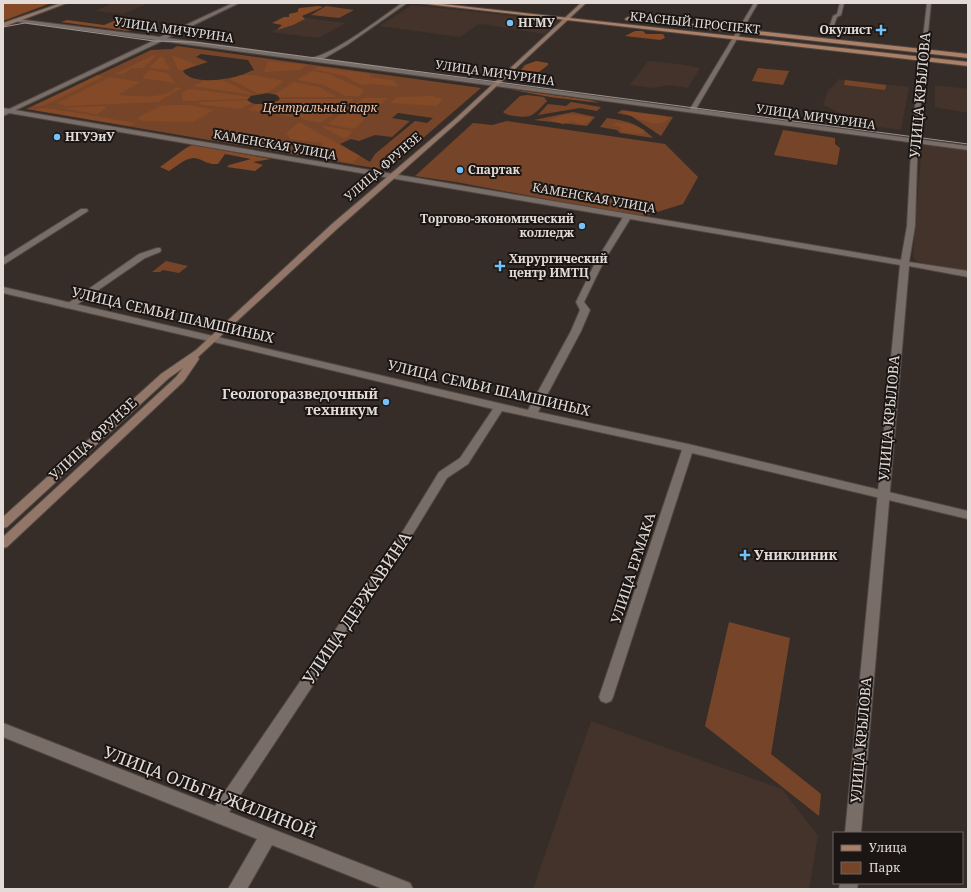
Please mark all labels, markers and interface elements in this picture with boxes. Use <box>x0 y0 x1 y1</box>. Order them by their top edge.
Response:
street label: КРАСНЫЙ ПРОСПЕКТ <box>629 7 762 38</box>
street label: УЛИЦА МИЧУРИНА <box>113 13 235 46</box>
place label: НГМУ <box>518 14 556 31</box>
marker: НГМУ <box>505 18 515 28</box>
place label: Окулист <box>819 21 872 38</box>
marker: Окулист <box>875 24 887 36</box>
street label: УЛИЦА КРЫЛОВА <box>905 31 934 159</box>
street label: УЛИЦА МИЧУРИНА <box>434 56 556 89</box>
park label: Центральный парк <box>262 99 378 116</box>
street label: УЛИЦА МИЧУРИНА <box>755 100 877 133</box>
street label: КАМЕНСКАЯ УЛИЦА <box>212 125 339 164</box>
place label: НГУЭиУ <box>65 128 115 145</box>
street label: УЛИЦА ФРУНЗЕ <box>341 128 425 205</box>
marker: НГУЭиУ <box>52 132 62 142</box>
place label: Спартак <box>468 161 521 178</box>
marker: Спартак <box>455 165 465 175</box>
street label: КАМЕНСКАЯ УЛИЦА <box>531 178 658 217</box>
place label: Торгово-экономический колледж <box>420 210 574 241</box>
marker: Торгово-экономический колледж <box>577 221 587 231</box>
place label: Хирургический центр ИМТЦ <box>509 250 608 281</box>
marker: Хирургический центр ИМТЦ <box>494 260 506 272</box>
street label: УЛИЦА СЕМЬИ ШАМШИНЫХ <box>70 282 277 347</box>
street label: УЛИЦА КРЫЛОВА <box>874 354 903 482</box>
street label: УЛИЦА СЕМЬИ ШАМШИНЫХ <box>386 355 593 420</box>
place label: Геологоразведочный техникум <box>222 384 378 419</box>
street label: УЛИЦА ФРУНЗЕ <box>45 393 141 484</box>
marker: Геологоразведочный техникум <box>381 397 391 407</box>
street label: УЛИЦА ЕРМАКА <box>606 510 659 626</box>
street label: УЛИЦА ДЕРЖАВИНА <box>297 527 416 689</box>
place label: Униклиник <box>754 545 838 564</box>
marker: Униклиник <box>739 549 751 561</box>
street label: УЛИЦА КРЫЛОВА <box>846 676 875 804</box>
street label: УЛИЦА ОЛЬГИ ЖИЛИНОЙ <box>100 740 320 843</box>
legend <box>833 832 963 884</box>
text: Улица <box>869 839 907 856</box>
text: Парк <box>869 859 901 876</box>

